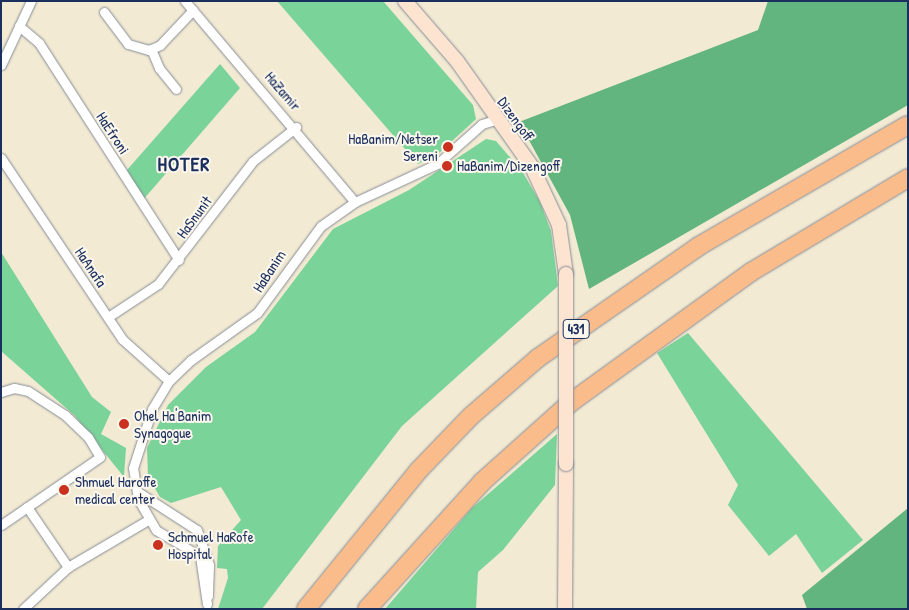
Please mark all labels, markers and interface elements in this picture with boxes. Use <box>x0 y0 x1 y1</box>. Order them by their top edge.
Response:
street label: HaZamir <box>261 68 305 114</box>
street label: Dizengoff <box>494 93 538 145</box>
street label: HaEfroni <box>93 108 133 158</box>
place label: HaBanim/Netser Sereni <box>348 129 438 164</box>
marker: HaBanim/Netser Sereni <box>442 141 454 153</box>
district label: HOTER <box>157 151 211 175</box>
place label: HaBanim/Dizengoff <box>457 157 560 175</box>
marker: HaBanim/Dizengoff <box>441 160 453 172</box>
street label: HaSnunit <box>173 192 215 242</box>
street label: HaAnafa <box>71 244 111 290</box>
street label: HaBanim <box>249 247 289 295</box>
road number: 431 <box>562 318 590 340</box>
place label: Ohel Ha'Banim Synagogue <box>134 406 211 441</box>
marker: Ohel Ha'Banim Synagogue <box>118 418 130 430</box>
place label: Shmuel Haroffe medical center <box>75 472 156 507</box>
marker: Shmuel Haroffe medical center <box>57 483 71 497</box>
place label: Schmuel HaRofe Hospital <box>168 527 254 562</box>
marker: Schmuel HaRofe Hospital <box>152 539 164 551</box>

